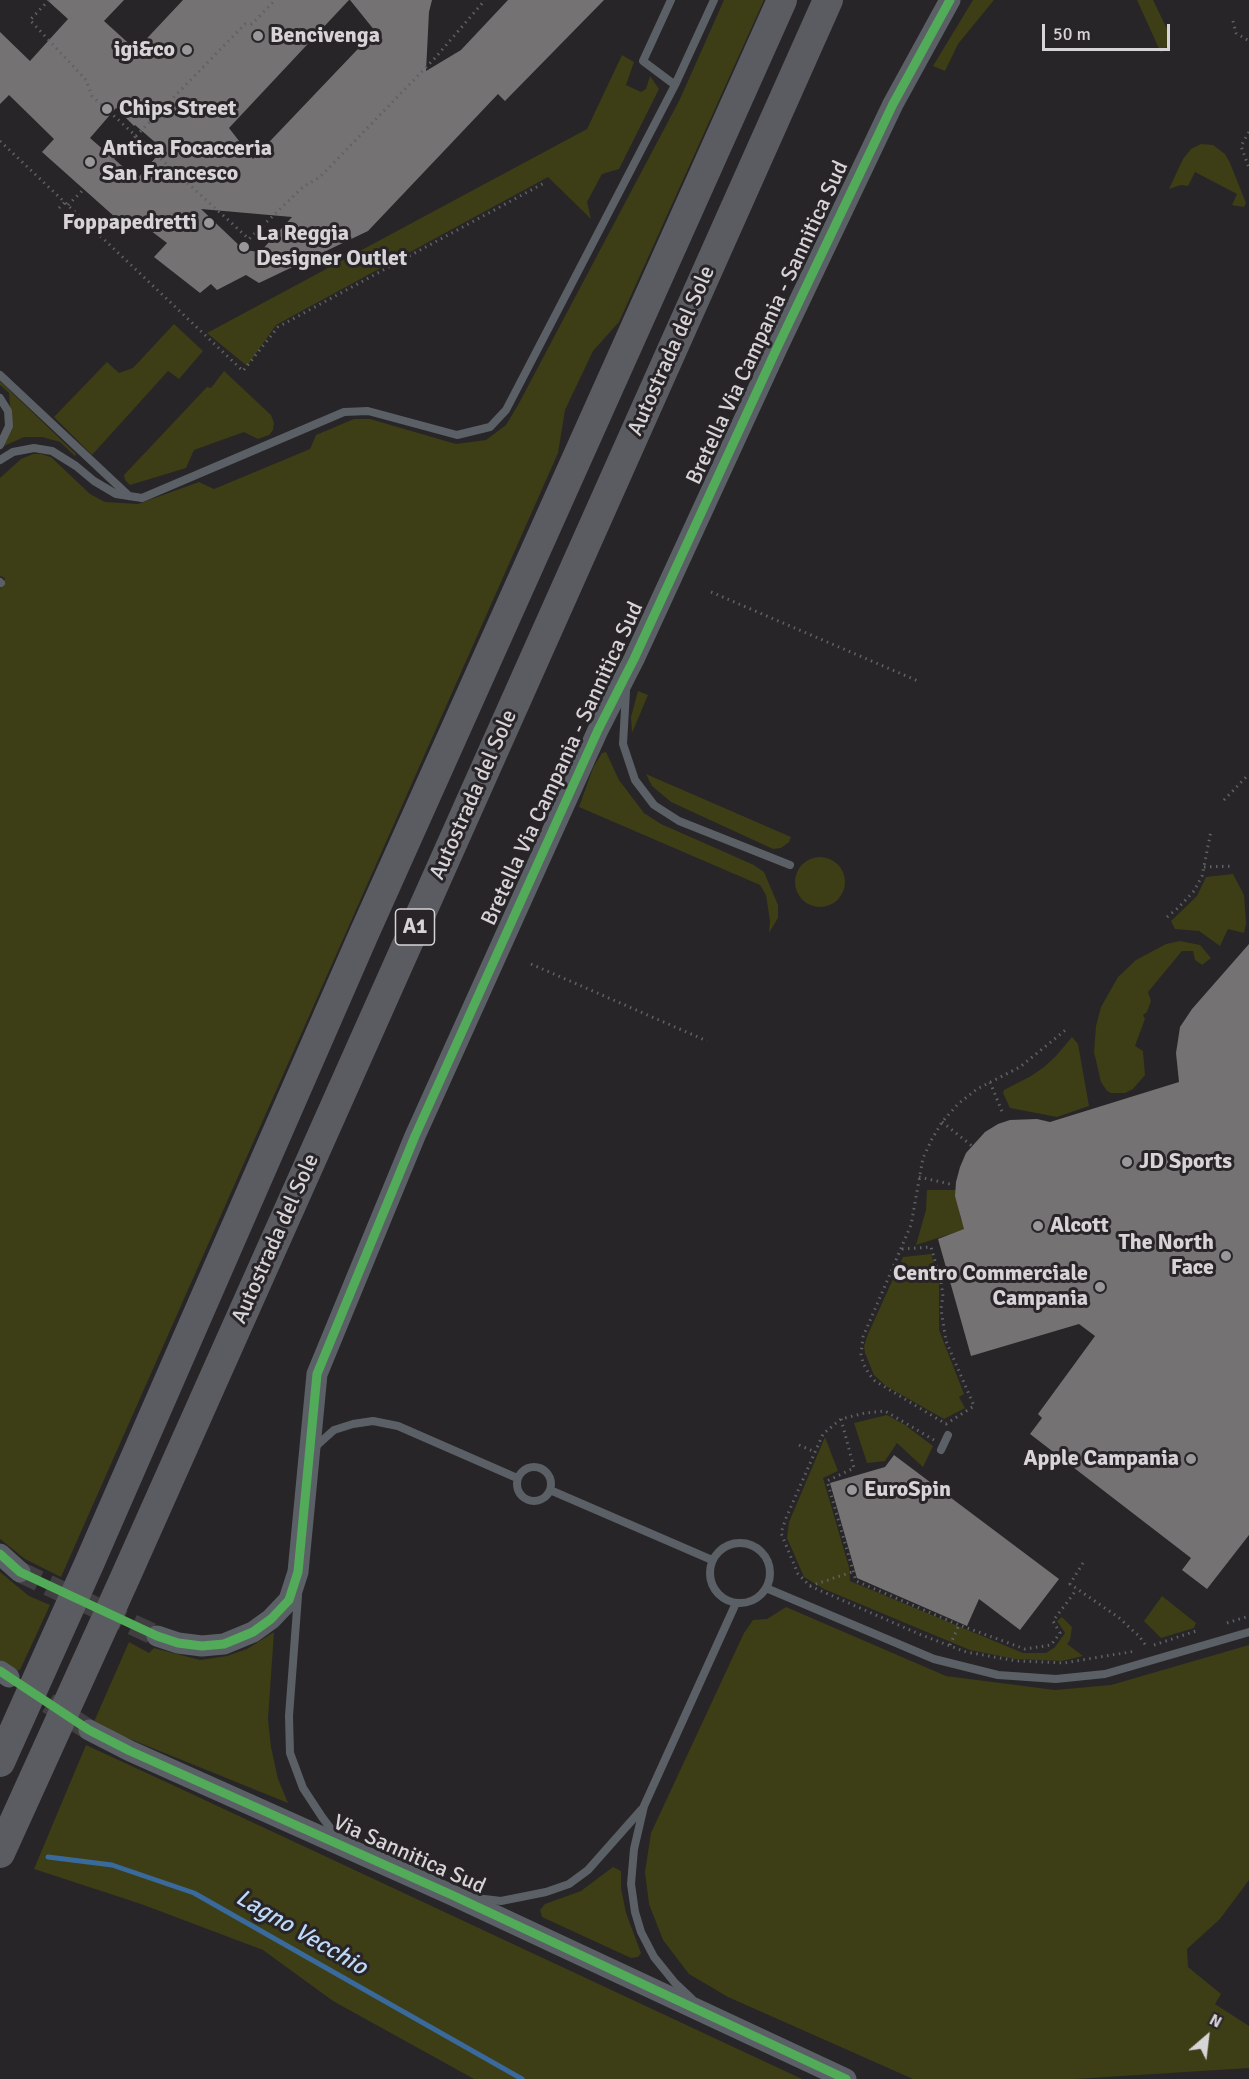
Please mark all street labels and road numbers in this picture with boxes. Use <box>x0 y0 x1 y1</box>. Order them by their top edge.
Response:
street label: Bretella Via Campania - Sannitica Sud <box>681 157 855 489</box>
street label: Autostrada del Sole <box>623 262 721 440</box>
street label: Bretella Via Campania - Sannitica Sud <box>476 598 650 930</box>
street label: Autostrada del Sole <box>425 706 523 884</box>
road number: A1 <box>396 909 434 945</box>
street label: Autostrada del Sole <box>227 1150 325 1328</box>
street label: Via Sannitica Sud <box>329 1810 489 1900</box>

